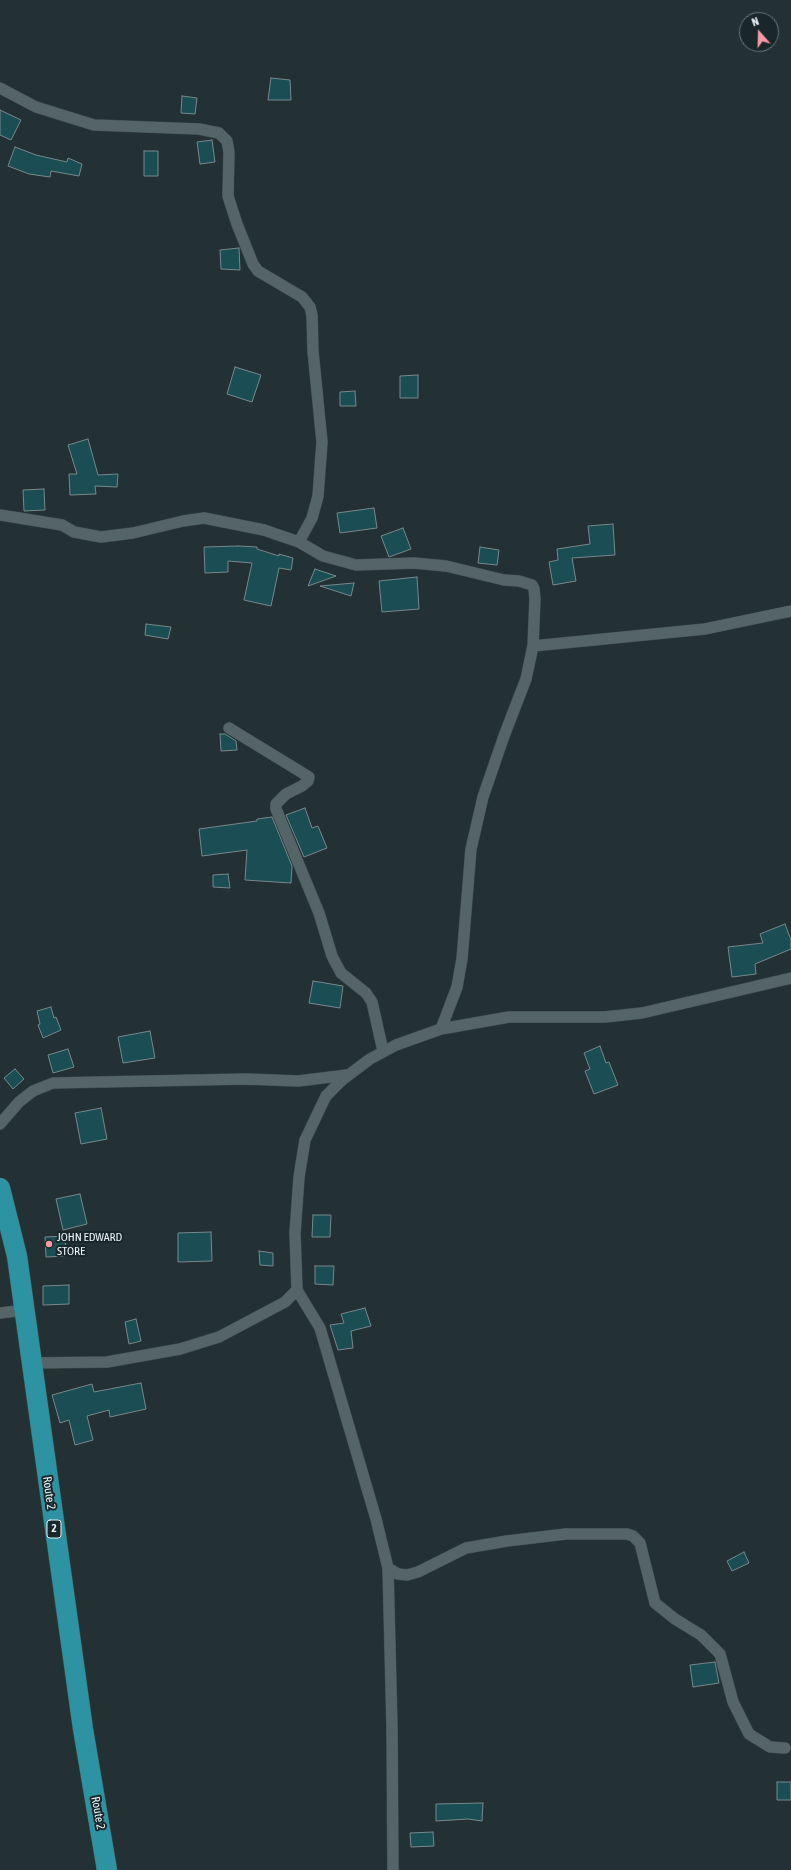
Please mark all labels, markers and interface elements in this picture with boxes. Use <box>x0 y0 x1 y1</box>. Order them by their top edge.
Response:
north arrow <box>739 12 779 52</box>
text: N <box>750 15 760 28</box>
place label: JOHN EDWARD STORE <box>57 1230 122 1258</box>
marker: JOHN EDWARD STORE <box>44 1239 54 1249</box>
street label: Route 2 <box>40 1475 58 1511</box>
road number: 2 <box>47 1520 61 1538</box>
street label: Route 2 <box>88 1795 108 1831</box>

